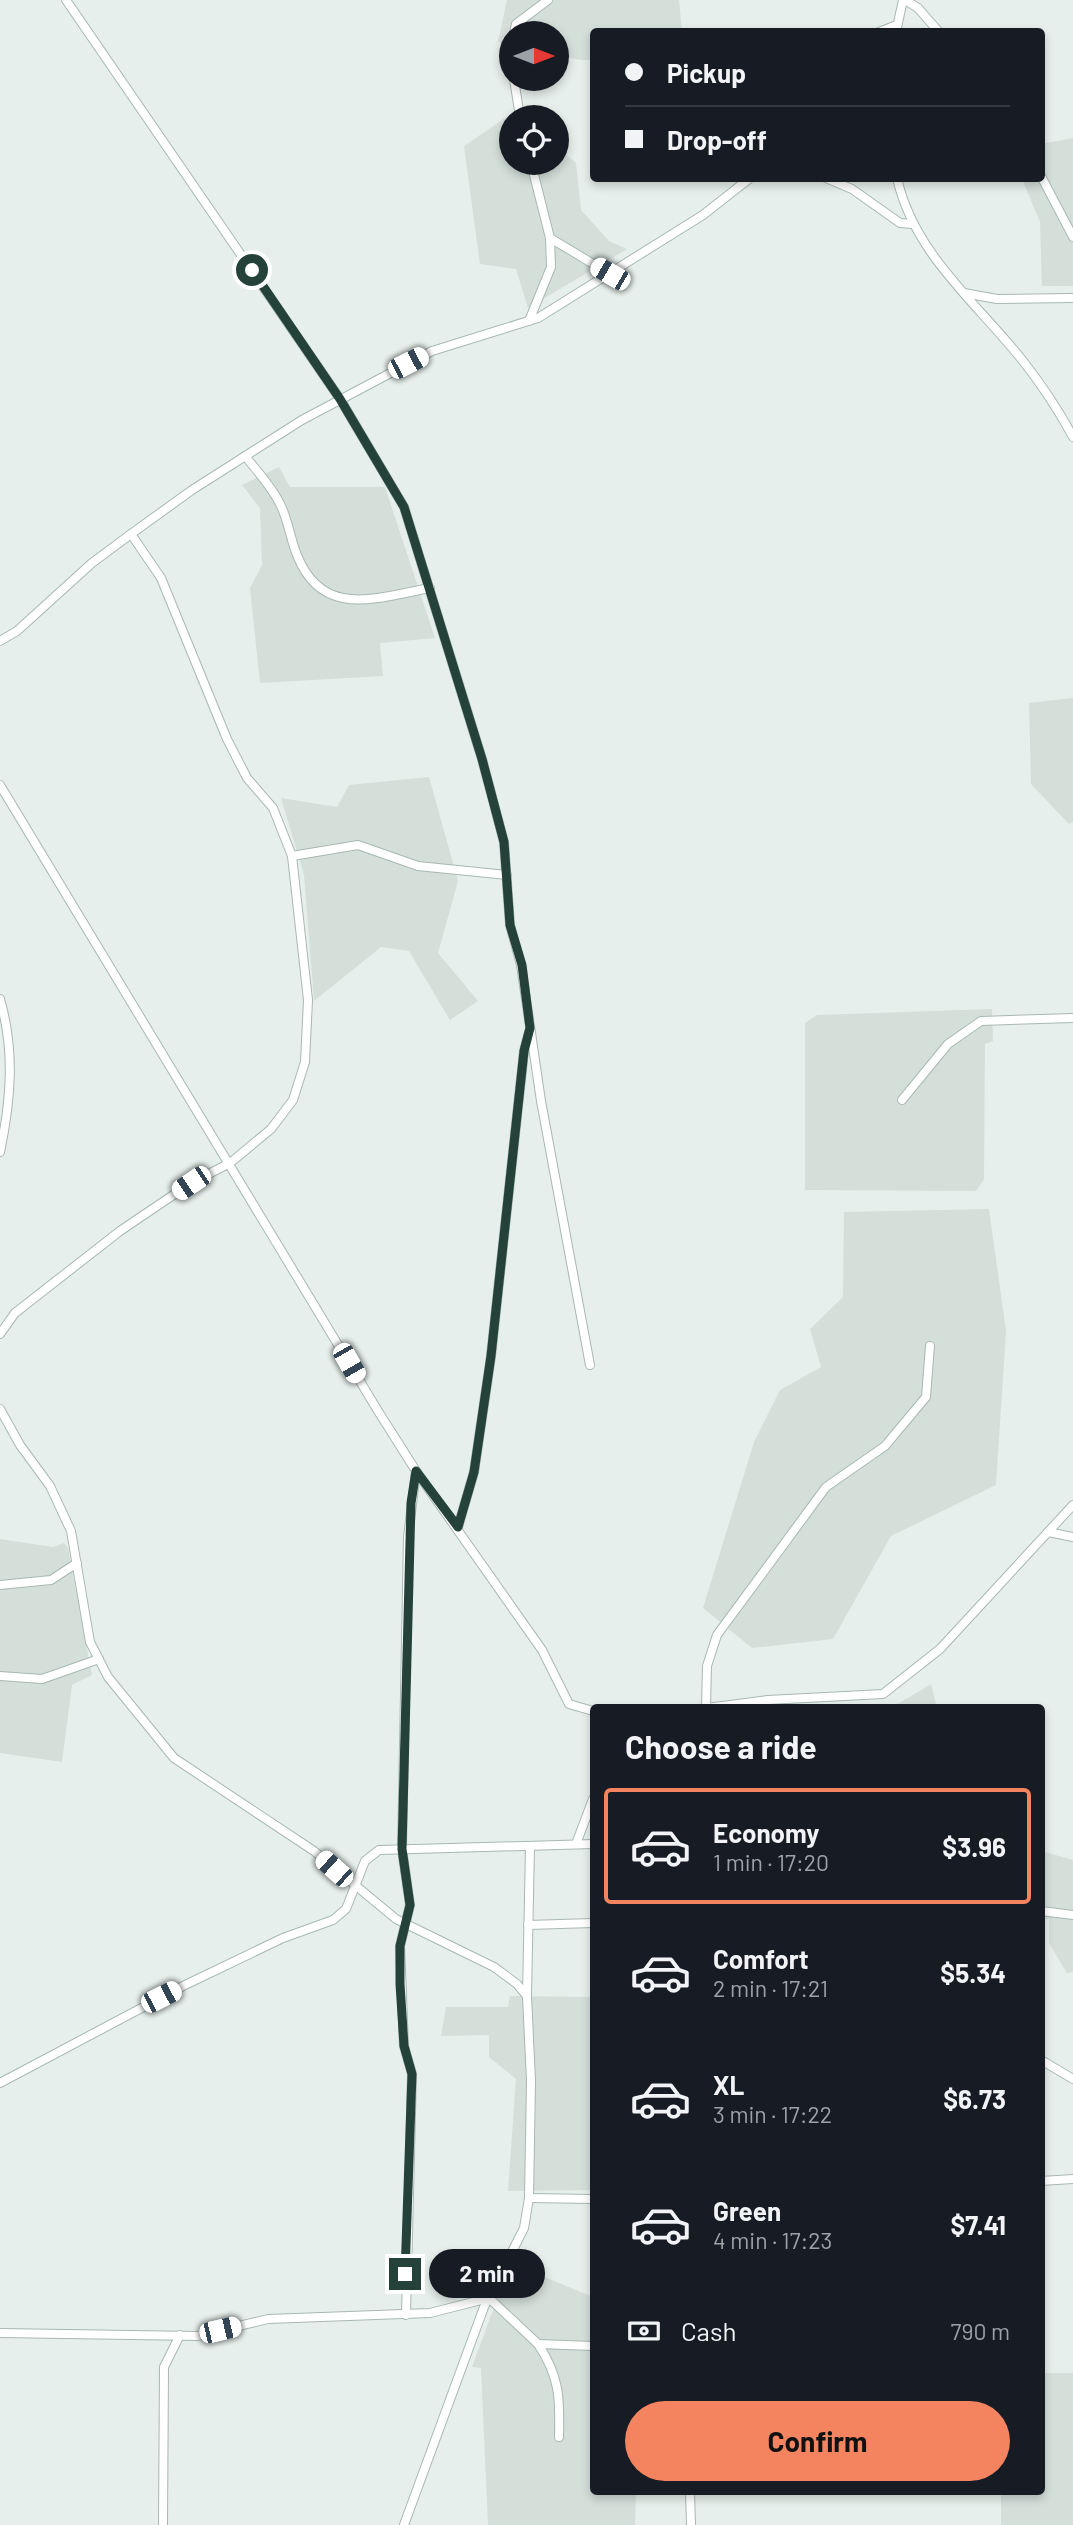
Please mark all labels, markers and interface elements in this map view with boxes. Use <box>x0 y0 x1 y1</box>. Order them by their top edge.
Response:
north arrow <box>499 21 569 91</box>
map controls <box>499 21 569 175</box>
text: Pickup <box>667 57 746 88</box>
button: locate <box>499 105 569 175</box>
text: Drop-off <box>667 124 767 155</box>
route start <box>236 254 268 286</box>
car <box>587 254 634 294</box>
car <box>385 344 432 382</box>
car <box>168 1163 215 1203</box>
car <box>330 1340 369 1386</box>
text: Choose a ride <box>625 1727 817 1765</box>
icon: car <box>629 1815 692 1878</box>
text: Economy <box>713 1817 819 1848</box>
text: $3.96 <box>942 1831 1006 1862</box>
car <box>312 1847 357 1891</box>
text: 1 min · 17:20 <box>713 1848 829 1876</box>
icon: car <box>629 1941 692 2004</box>
text: Comfort <box>713 1943 809 1974</box>
text: $5.34 <box>940 1957 1006 1988</box>
text: 2 min · 17:21 <box>713 1974 828 2002</box>
car <box>138 1978 185 2016</box>
icon: car <box>629 2067 692 2130</box>
text: XL <box>713 2069 744 2100</box>
text: $6.73 <box>943 2083 1006 2114</box>
text: 3 min · 17:22 <box>713 2100 832 2128</box>
icon: car <box>629 2193 692 2256</box>
text: Green <box>713 2195 781 2226</box>
text: $7.41 <box>950 2209 1006 2240</box>
text: 4 min · 17:23 <box>713 2226 832 2254</box>
callout: 2 min <box>430 2250 545 2298</box>
route end <box>389 2258 421 2290</box>
text: 2 min <box>459 2259 515 2287</box>
icon: cash <box>625 2312 663 2350</box>
car <box>198 2315 243 2345</box>
text: Cash <box>681 2315 736 2346</box>
text: 790 m <box>951 2317 1010 2345</box>
button: Confirm <box>625 2401 1010 2481</box>

